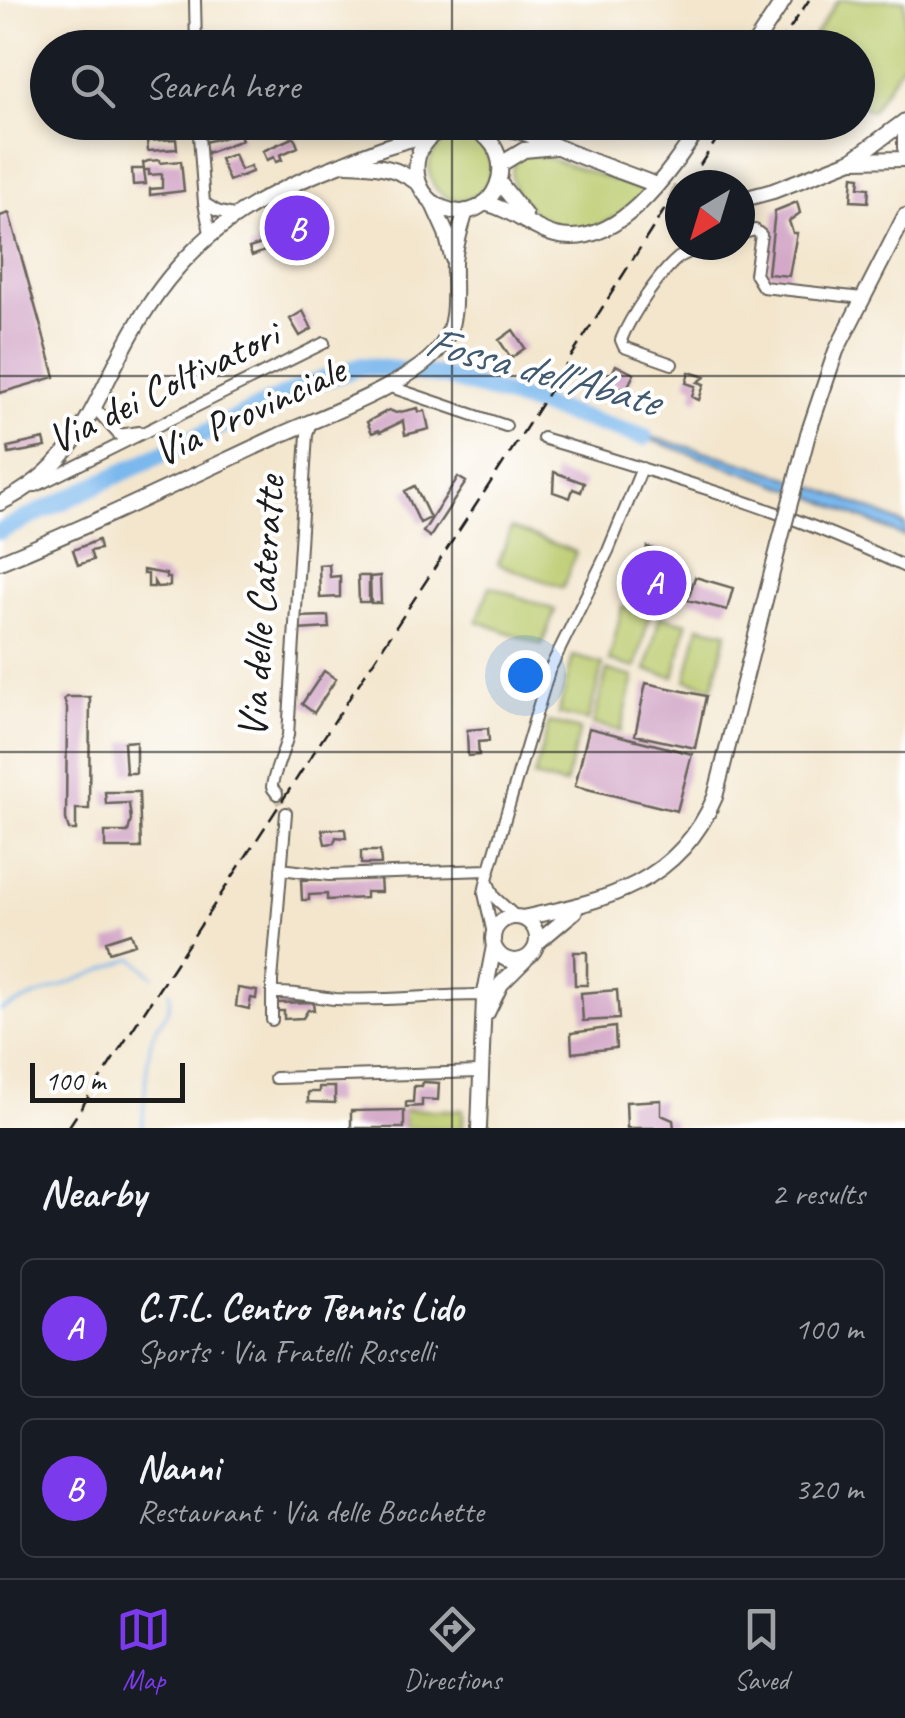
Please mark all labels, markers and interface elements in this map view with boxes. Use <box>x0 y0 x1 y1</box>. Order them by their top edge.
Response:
search box <box>30 30 875 140</box>
icon: search <box>65 58 120 113</box>
text: Search here <box>145 62 300 109</box>
north arrow <box>665 170 755 260</box>
pin: B <box>264 190 330 266</box>
street label: Via dei Coltivatori <box>39 306 292 466</box>
water label: Fossa dell'Abate <box>419 313 671 431</box>
street label: Via Provinciale <box>145 342 356 478</box>
street label: Via delle Cateratte <box>225 472 297 740</box>
pin: A <box>622 546 686 620</box>
your location <box>500 650 551 701</box>
scale bar <box>30 1058 185 1102</box>
text: 100 m <box>45 1063 105 1098</box>
text: Nearby <box>40 1167 146 1220</box>
text: 2 results <box>771 1173 865 1214</box>
text: C.T.L. Centro Tennis Lido <box>137 1284 463 1331</box>
text: A <box>66 1308 83 1349</box>
text: 100 m <box>794 1308 863 1349</box>
text: Sports · Via Fratelli Rosselli <box>137 1331 435 1372</box>
text: Nanni <box>137 1444 220 1491</box>
text: B <box>66 1468 83 1509</box>
text: 320 m <box>794 1468 863 1509</box>
text: Restaurant · Via delle Bocchette <box>137 1491 484 1532</box>
tab: Map <box>116 1602 171 1697</box>
tab: Directions <box>404 1602 501 1697</box>
tab: Saved <box>734 1602 789 1697</box>

